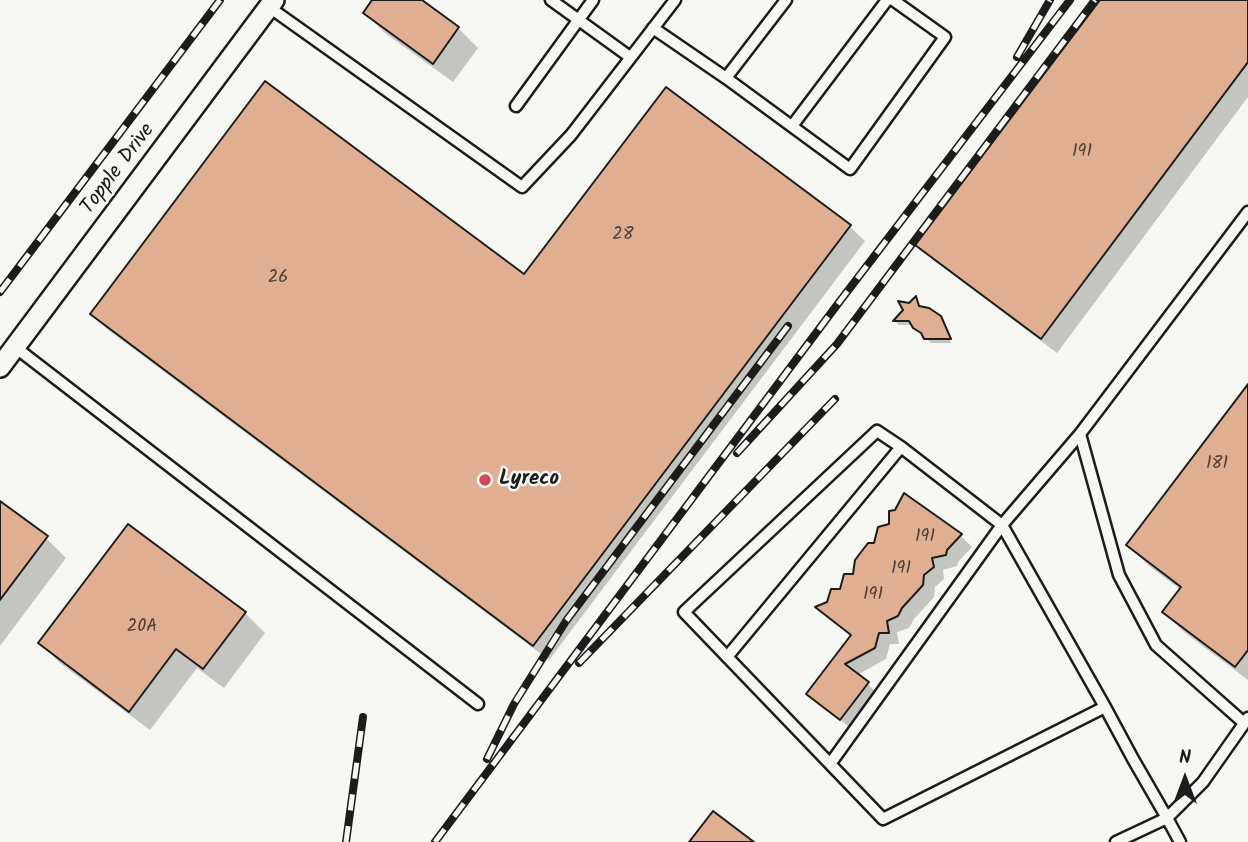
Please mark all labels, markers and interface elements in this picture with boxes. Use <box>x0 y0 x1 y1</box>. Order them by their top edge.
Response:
street label: Topple Drive <box>77 119 161 221</box>
house number: 191 <box>1072 142 1092 164</box>
house number: 28 <box>612 225 634 247</box>
house number: 26 <box>268 268 288 290</box>
house number: 181 <box>1206 454 1228 476</box>
place label: Lyreco <box>499 467 559 493</box>
marker: Lyreco <box>477 472 493 488</box>
house number: 191 <box>915 527 935 549</box>
house number: 191 <box>891 559 911 581</box>
house number: 191 <box>863 585 883 607</box>
house number: 20A <box>127 617 157 639</box>
text: N <box>1179 743 1191 773</box>
north arrow <box>1150 744 1220 814</box>

